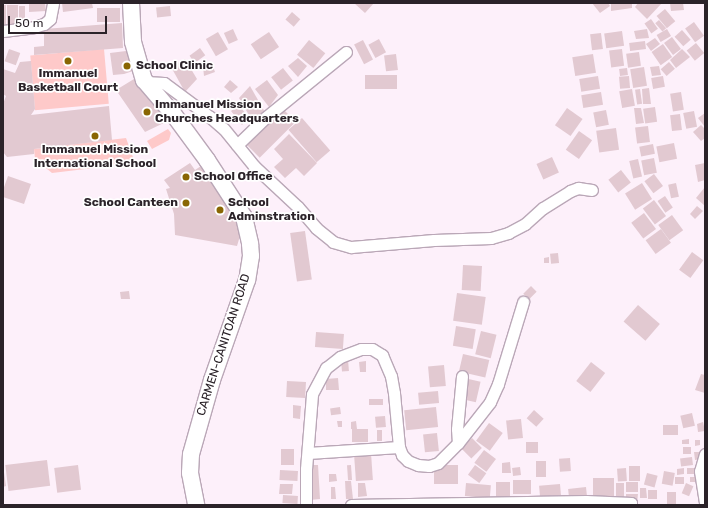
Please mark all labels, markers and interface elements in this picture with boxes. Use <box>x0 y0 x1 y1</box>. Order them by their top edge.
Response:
scale bar <box>10 8 109 34</box>
text: 50 m <box>15 16 43 30</box>
marker: Immanuel Basketball Court <box>63 56 73 66</box>
place label: School Clinic <box>136 59 213 73</box>
marker: School Clinic <box>121 60 133 72</box>
place label: Immanuel Basketball Court <box>18 67 118 95</box>
place label: Immanuel Mission Churches Headquarters <box>155 98 299 126</box>
marker: Immanuel Mission Churches Headquarters <box>142 107 152 117</box>
marker: Immanuel Mission International School <box>90 131 100 141</box>
place label: Immanuel Mission International School <box>34 143 156 171</box>
place label: School Office <box>194 170 273 184</box>
marker: School Office <box>181 172 191 182</box>
place label: School Canteen <box>84 196 178 210</box>
place label: School Adminstration <box>228 196 315 224</box>
marker: School Canteen <box>181 198 191 208</box>
marker: School Adminstration <box>215 205 225 215</box>
street label: CARMEN-CANITOAN ROAD <box>194 272 254 418</box>

